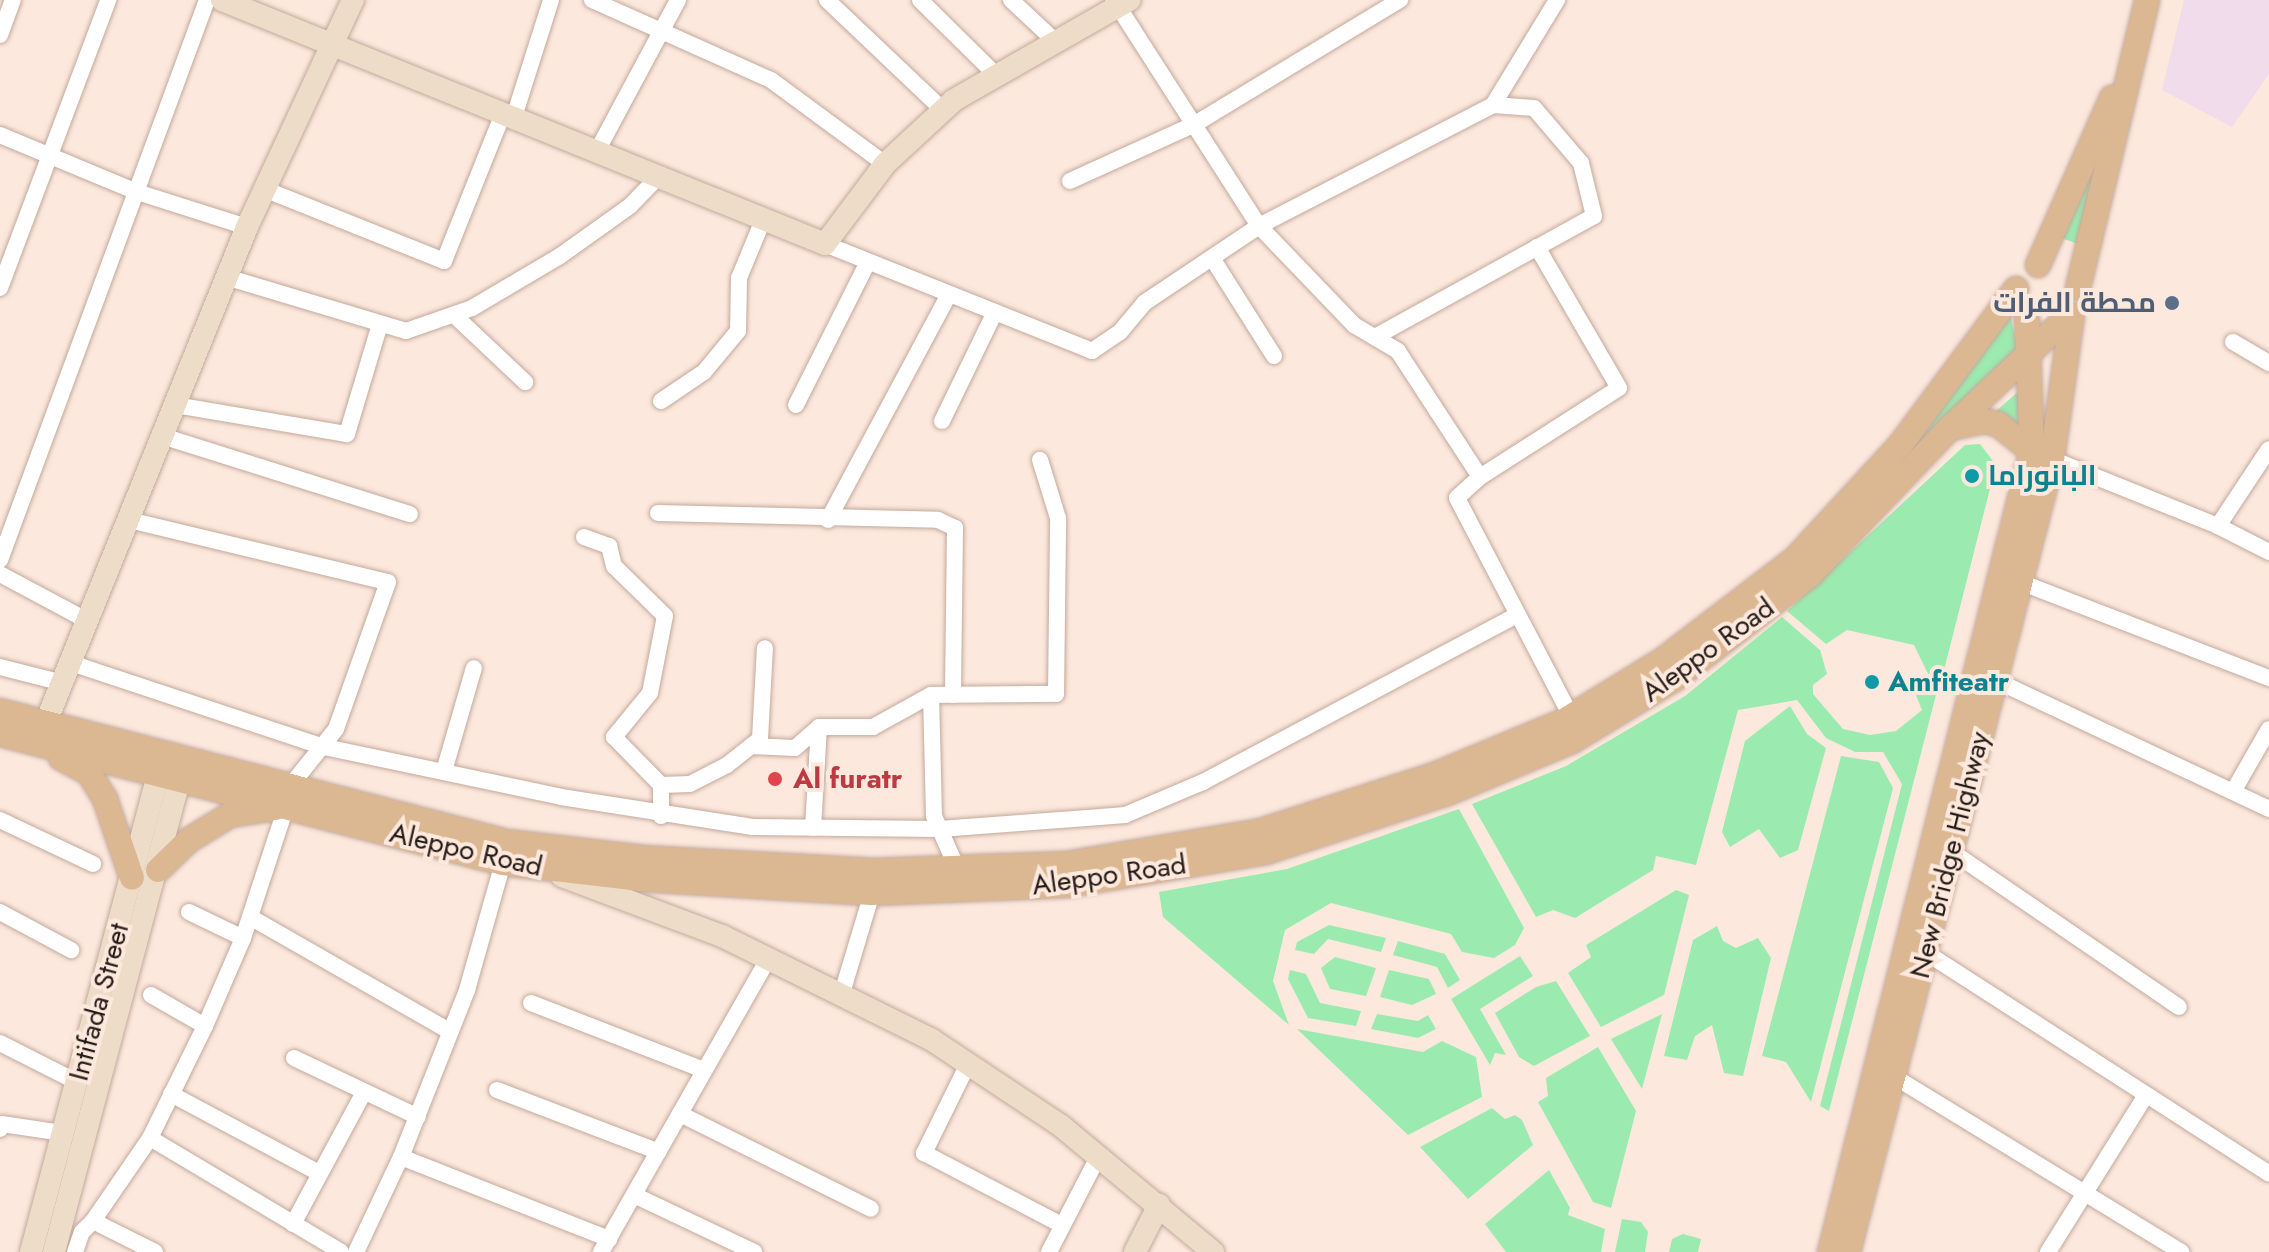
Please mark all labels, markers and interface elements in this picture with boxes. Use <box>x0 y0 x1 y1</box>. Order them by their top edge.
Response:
place label: محطة الفرات <box>1993 286 2156 320</box>
marker: محطة الفرات <box>2163 294 2181 312</box>
place label: البانوراما <box>1988 459 2097 493</box>
marker: البانوراما <box>1963 467 1981 485</box>
street label: Aleppo Road <box>1635 591 1781 709</box>
place label: Amfiteatr <box>1888 665 2009 699</box>
marker: Amfiteatr <box>1863 673 1881 691</box>
street label: New Bridge Highway <box>1903 728 1997 982</box>
place label: Al furatr <box>793 762 902 796</box>
marker: Al furatr <box>764 768 786 790</box>
street label: Aleppo Road <box>387 816 545 884</box>
street label: Aleppo Road <box>1030 848 1188 902</box>
street label: Intifada Street <box>62 920 136 1084</box>

